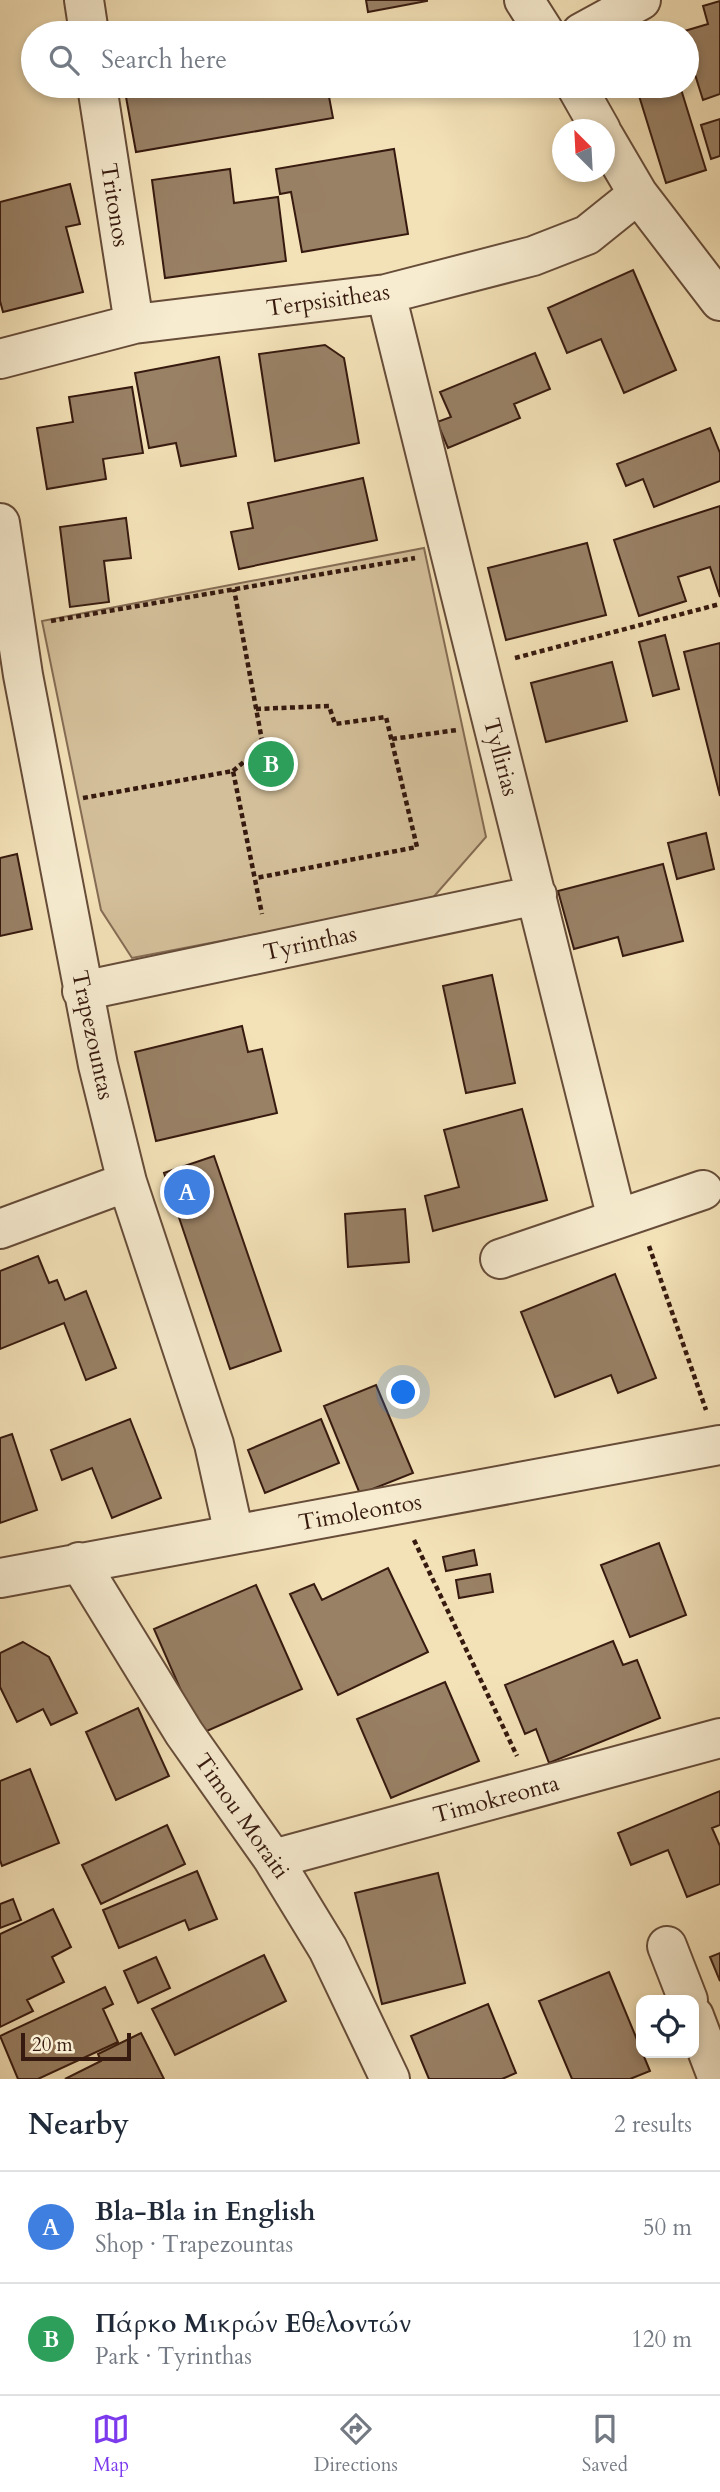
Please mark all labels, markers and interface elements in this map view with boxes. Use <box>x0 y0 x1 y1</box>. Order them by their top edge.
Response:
search box <box>21 21 699 98</box>
icon: search <box>45 41 83 79</box>
text: Search here <box>101 42 227 77</box>
north arrow <box>552 119 615 182</box>
street label: Tritonos <box>93 161 137 249</box>
street label: Terpsisitheas <box>264 276 392 324</box>
street label: Tyllirias <box>476 715 526 799</box>
pin: B <box>248 738 294 790</box>
street label: Tyrinthas <box>261 918 359 968</box>
street label: Trapezountas <box>64 968 122 1102</box>
pin: A <box>164 1166 210 1218</box>
your location <box>386 1375 420 1409</box>
street label: Timoleontos <box>296 1486 424 1538</box>
street label: Timou Moraiti <box>187 1747 297 1885</box>
street label: Timokreonta <box>430 1767 562 1831</box>
map controls <box>636 1995 699 2058</box>
button: locate <box>636 1995 699 2058</box>
scale bar <box>21 2030 131 2062</box>
text: 20 m <box>32 2032 73 2058</box>
text: Nearby <box>28 2104 129 2145</box>
text: 2 results <box>614 2109 692 2140</box>
text: Bla-Bla in English <box>95 2194 315 2229</box>
text: A <box>42 2212 60 2243</box>
text: 50 m <box>643 2212 692 2243</box>
text: Shop · Trapezountas <box>95 2229 293 2260</box>
text: Πάρκο Μικρών Εθελοντών <box>95 2306 411 2341</box>
text: B <box>43 2324 59 2355</box>
text: 120 m <box>631 2324 692 2355</box>
text: Park · Tyrinthas <box>95 2341 252 2372</box>
tab: Map <box>92 2410 130 2478</box>
tab: Directions <box>314 2410 398 2478</box>
tab: Saved <box>582 2410 628 2478</box>

